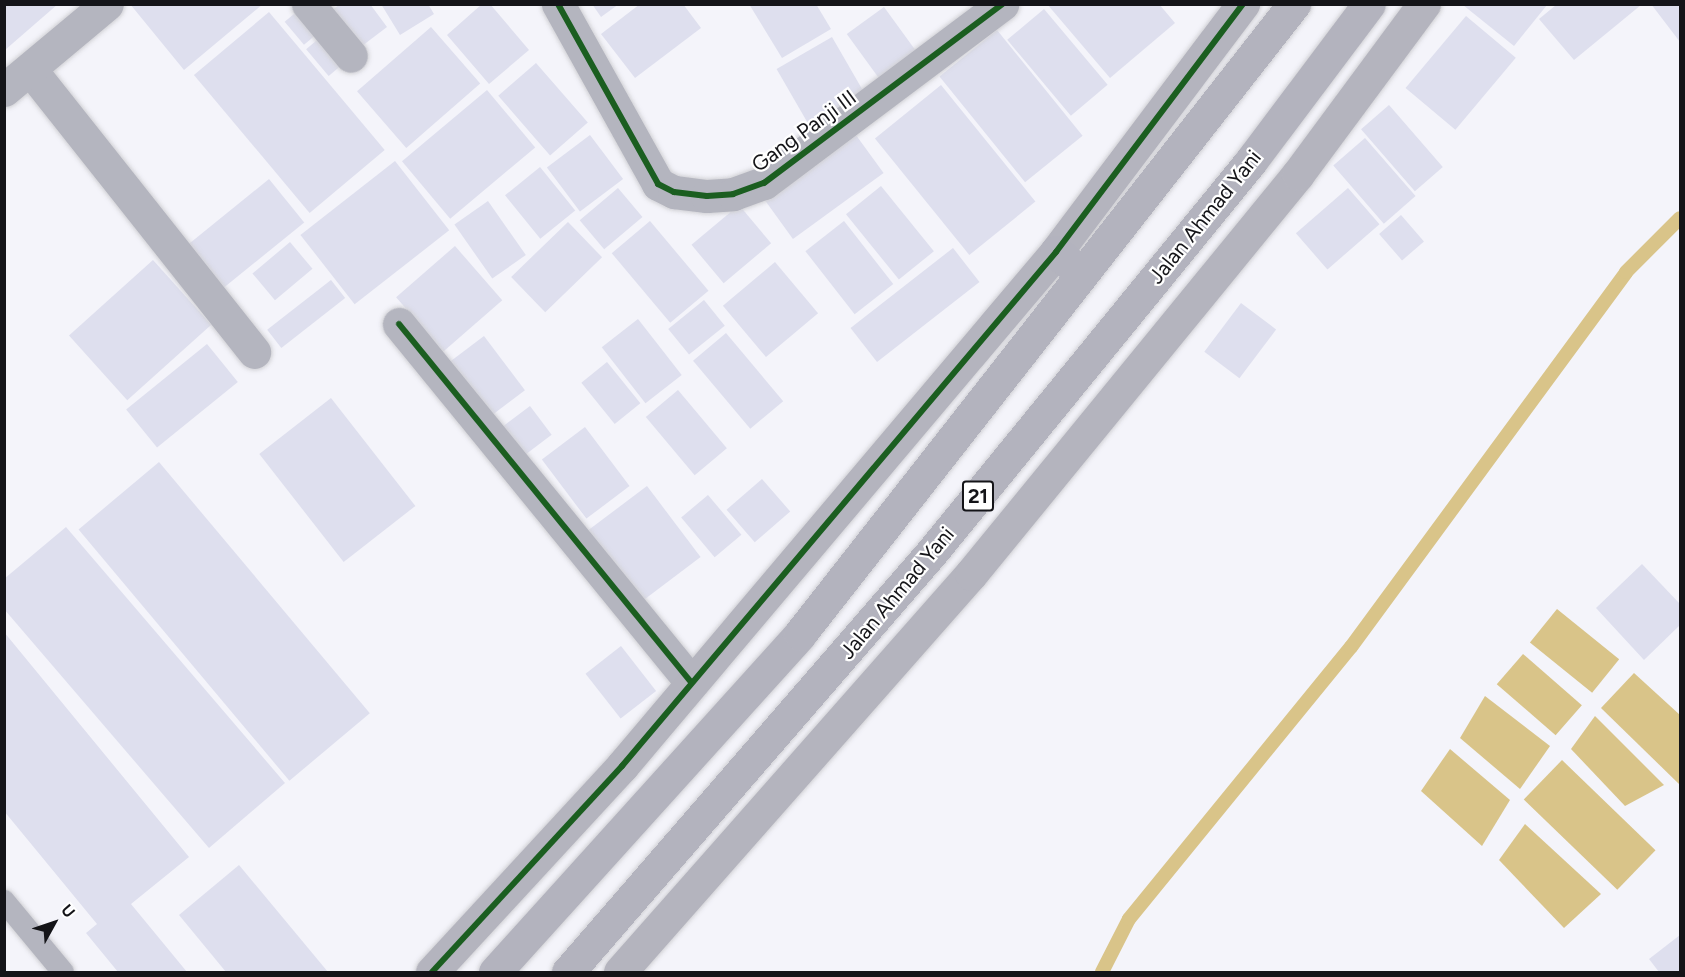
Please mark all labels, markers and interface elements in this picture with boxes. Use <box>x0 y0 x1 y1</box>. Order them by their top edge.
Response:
street label: Gang Panji III <box>747 85 861 177</box>
street label: Jalan Ahmad Yani <box>1143 145 1267 289</box>
road number: 21 <box>962 479 994 513</box>
street label: Jalan Ahmad Yani <box>834 522 960 664</box>
north arrow <box>24 893 84 953</box>
text: U <box>57 901 79 922</box>

